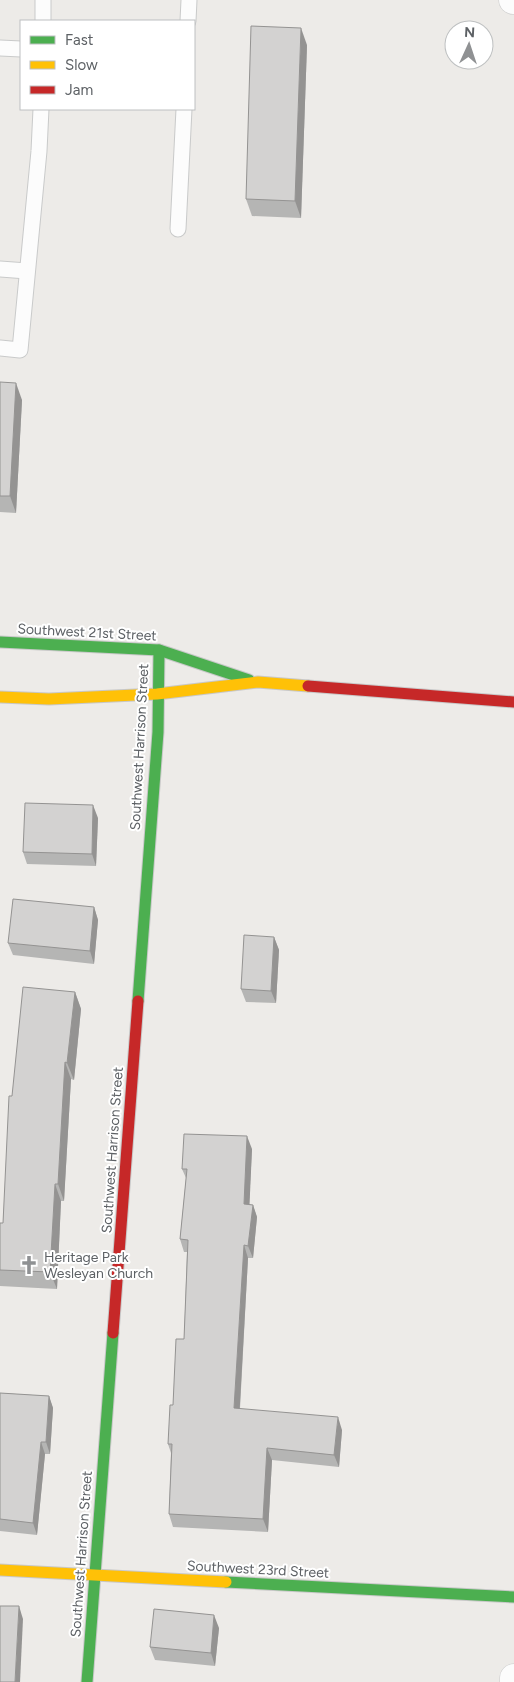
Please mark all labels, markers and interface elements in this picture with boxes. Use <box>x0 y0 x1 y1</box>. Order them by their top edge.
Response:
legend <box>20 20 195 110</box>
north arrow <box>444 20 494 70</box>
text: N <box>464 24 476 41</box>
text: Fast <box>65 31 94 49</box>
text: Slow <box>65 56 98 74</box>
text: Jam <box>65 81 93 99</box>
street label: Southwest 21st Street <box>17 620 157 645</box>
street label: Southwest Harrison Street <box>127 663 152 831</box>
street label: Southwest Harrison Street <box>98 1066 127 1234</box>
place label: Heritage Park Wesleyan Church <box>44 1249 153 1282</box>
church icon: Heritage Park Wesleyan Church <box>18 1254 40 1276</box>
street label: Southwest Harrison Street <box>67 1470 96 1638</box>
street label: Southwest 23rd Street <box>186 1557 329 1582</box>

